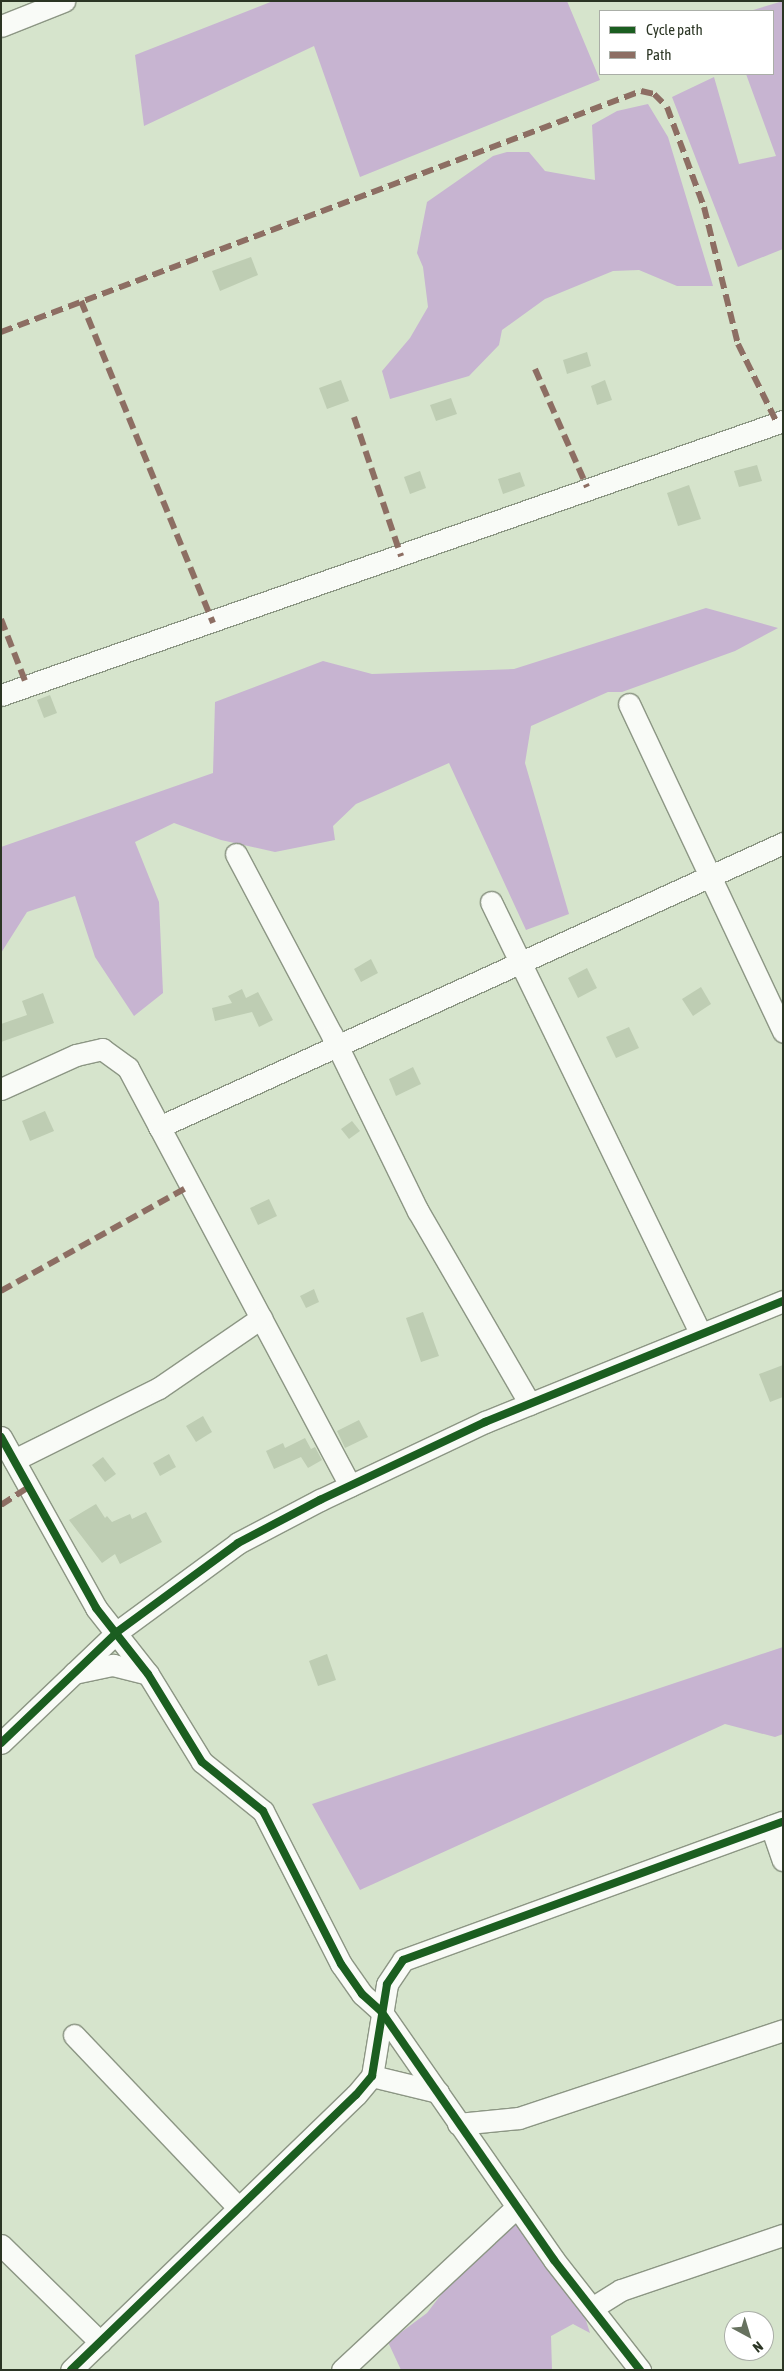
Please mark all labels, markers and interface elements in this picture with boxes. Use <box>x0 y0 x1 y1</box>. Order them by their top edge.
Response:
legend <box>599 10 774 75</box>
text: Cycle path <box>646 21 703 38</box>
text: Path <box>646 46 672 63</box>
north arrow <box>724 2311 774 2361</box>
text: N <box>750 2338 766 2356</box>

